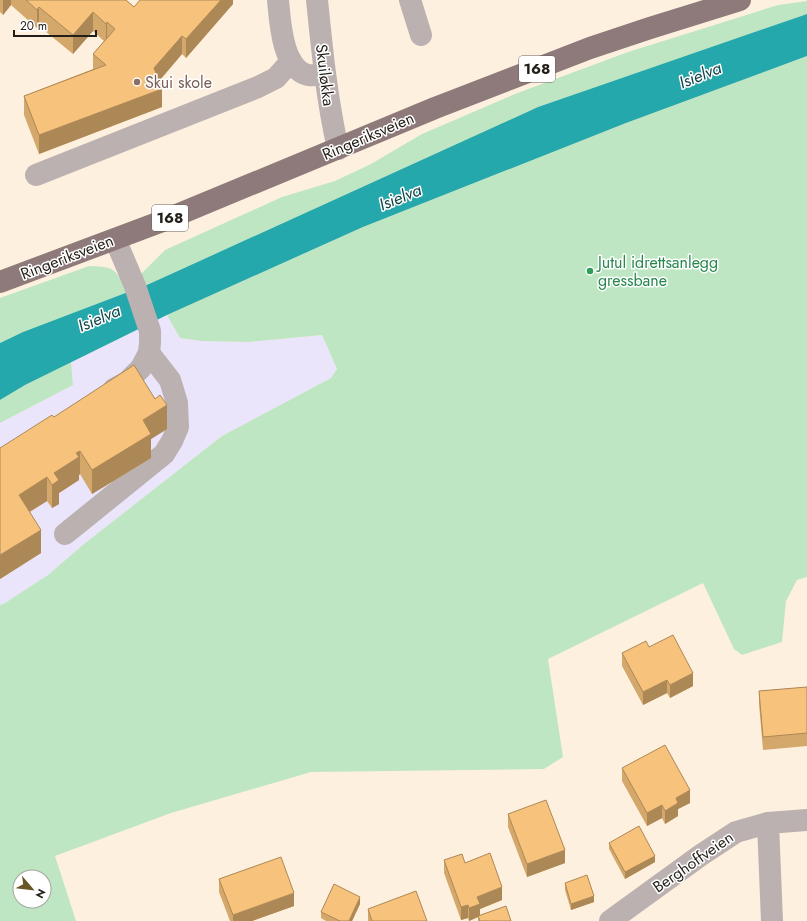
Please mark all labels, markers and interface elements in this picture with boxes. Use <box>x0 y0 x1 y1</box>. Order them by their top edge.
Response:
scale bar <box>14 12 96 38</box>
text: 20 m <box>20 17 47 35</box>
street label: Skuiløkka <box>310 43 340 107</box>
water label: Isielva <box>675 55 725 94</box>
road number: 168 <box>519 56 555 82</box>
place label: Skui skole <box>145 71 212 94</box>
marker: Skui skole <box>132 77 142 87</box>
street label: Ringeriksveien <box>319 106 417 166</box>
water label: Isielva <box>375 177 425 216</box>
road number: 168 <box>152 205 188 231</box>
street label: Ringeriksveien <box>17 229 117 285</box>
place label: Jutul idrettsanlegg gressbane <box>596 251 718 292</box>
marker: Jutul idrettsanlegg gressbane <box>585 266 595 276</box>
water label: Isielva <box>74 298 124 338</box>
street label: Berghoffveien <box>648 826 738 898</box>
north arrow <box>12 869 52 909</box>
text: N <box>32 886 50 901</box>

